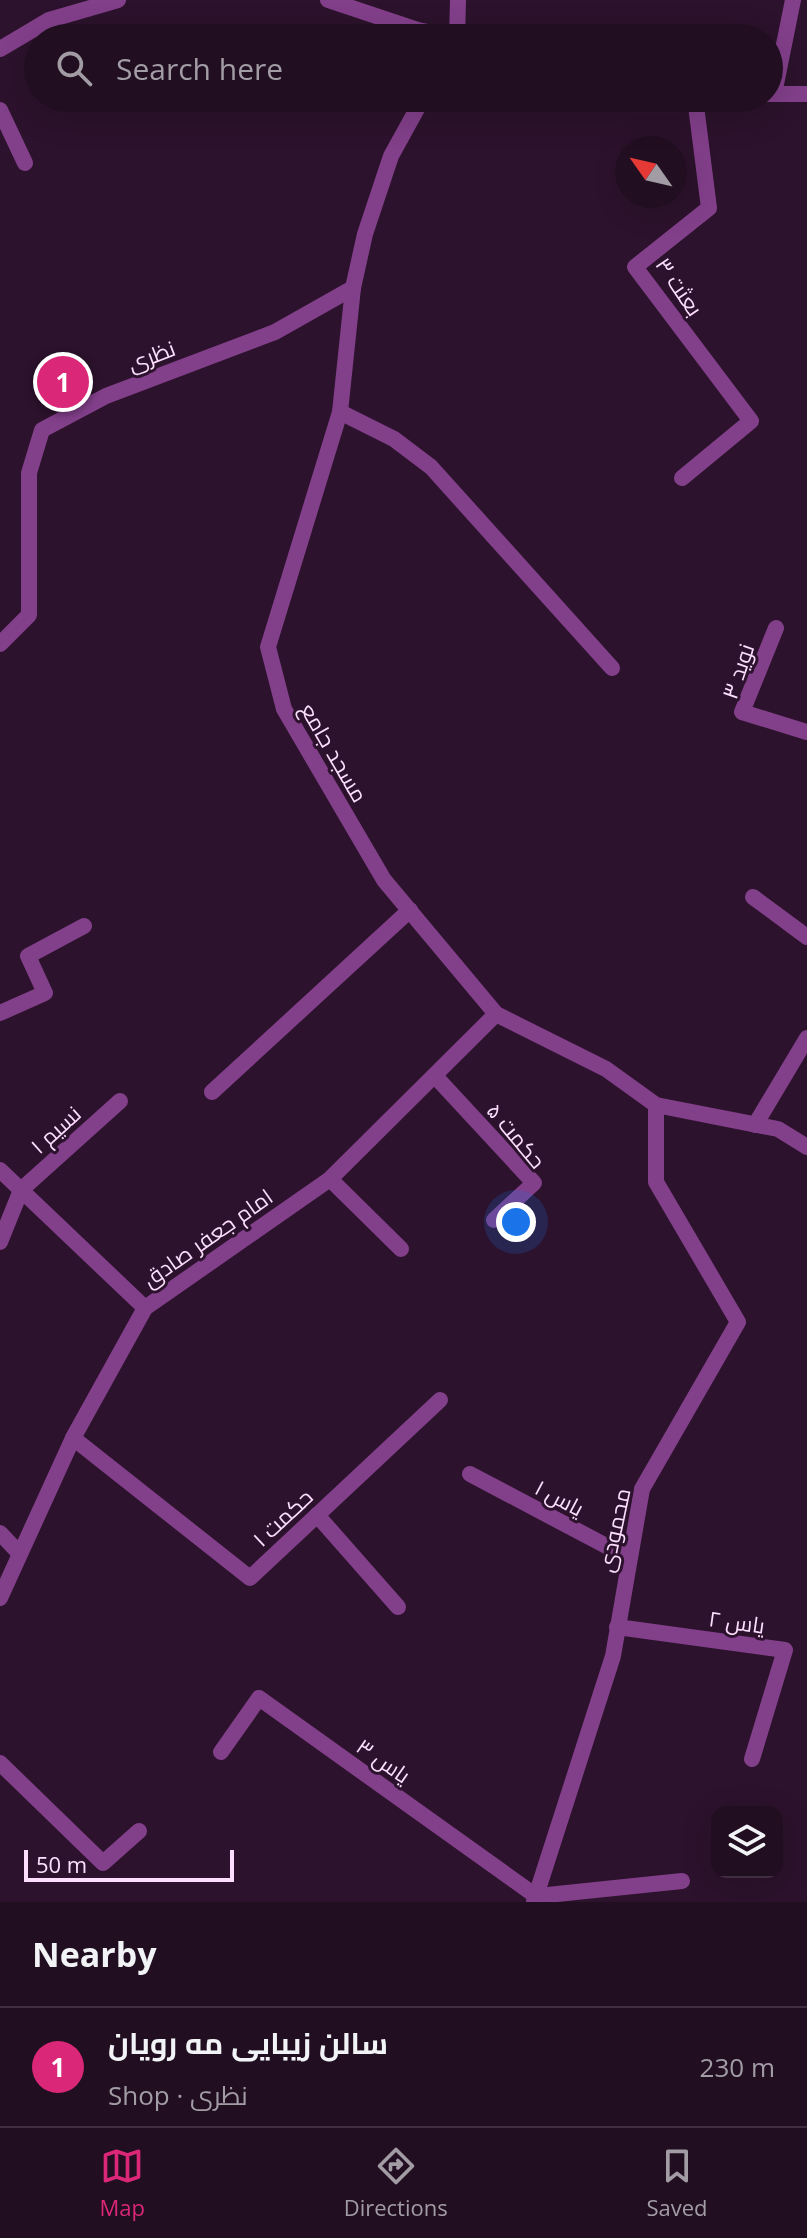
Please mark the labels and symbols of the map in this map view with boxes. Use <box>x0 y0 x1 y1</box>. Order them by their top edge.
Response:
north arrow <box>615 136 687 208</box>
street label: بعثت ۳ <box>649 251 711 321</box>
street label: نظری <box>123 332 179 378</box>
pin: 1 <box>37 352 89 412</box>
street label: نوید ۳ <box>714 639 760 703</box>
street label: مسجد جامع <box>294 697 376 808</box>
street label: حکمت ۵ <box>481 1096 553 1174</box>
street label: نسیم ۱ <box>23 1098 88 1161</box>
street label: امام جعفر صادق <box>136 1181 279 1295</box>
your location <box>496 1202 536 1242</box>
street label: یاس ۱ <box>530 1472 590 1522</box>
street label: حکمت ۱ <box>245 1481 319 1553</box>
street label: محمودی <box>589 1485 637 1575</box>
street label: یاس ۲ <box>707 1602 767 1640</box>
street label: یاس ۳ <box>351 1731 417 1789</box>
scale bar <box>24 1846 234 1882</box>

